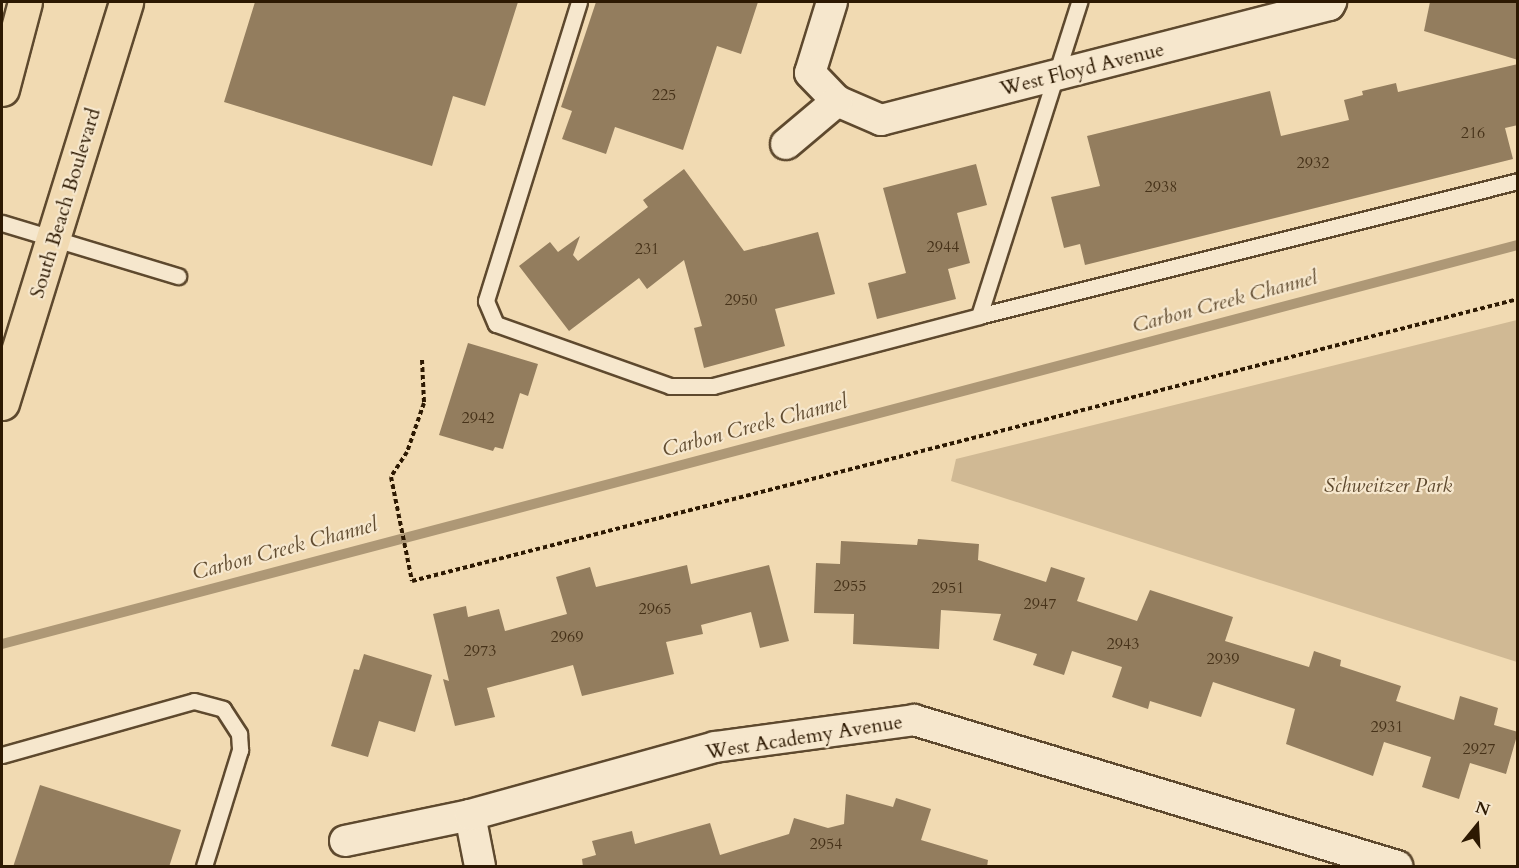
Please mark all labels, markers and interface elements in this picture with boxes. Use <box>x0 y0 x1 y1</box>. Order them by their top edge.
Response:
street label: West Floyd Avenue <box>997 37 1167 101</box>
house number: 225 <box>652 85 676 105</box>
street label: South Beach Boulevard <box>25 105 105 301</box>
house number: 216 <box>1461 123 1485 143</box>
house number: 2932 <box>1297 153 1329 173</box>
house number: 2938 <box>1145 177 1177 197</box>
house number: 2944 <box>927 237 959 257</box>
house number: 231 <box>635 239 659 259</box>
water label: Carbon Creek Channel <box>1130 265 1320 339</box>
house number: 2950 <box>725 290 757 310</box>
water label: Carbon Creek Channel <box>660 389 850 463</box>
house number: 2942 <box>462 408 494 428</box>
park label: Schweitzer Park <box>1324 473 1452 497</box>
water label: Carbon Creek Channel <box>190 512 380 586</box>
house number: 2955 <box>834 576 866 596</box>
house number: 2951 <box>932 578 964 598</box>
house number: 2947 <box>1024 594 1056 614</box>
house number: 2965 <box>639 599 671 619</box>
house number: 2969 <box>551 627 583 647</box>
house number: 2943 <box>1107 634 1139 654</box>
house number: 2973 <box>464 641 496 661</box>
house number: 2939 <box>1207 649 1239 669</box>
street label: West Academy Avenue <box>704 710 904 764</box>
house number: 2931 <box>1371 717 1403 737</box>
house number: 2927 <box>1463 739 1495 759</box>
north arrow <box>1447 796 1507 856</box>
text: N <box>1473 796 1493 821</box>
house number: 2954 <box>810 834 842 854</box>

